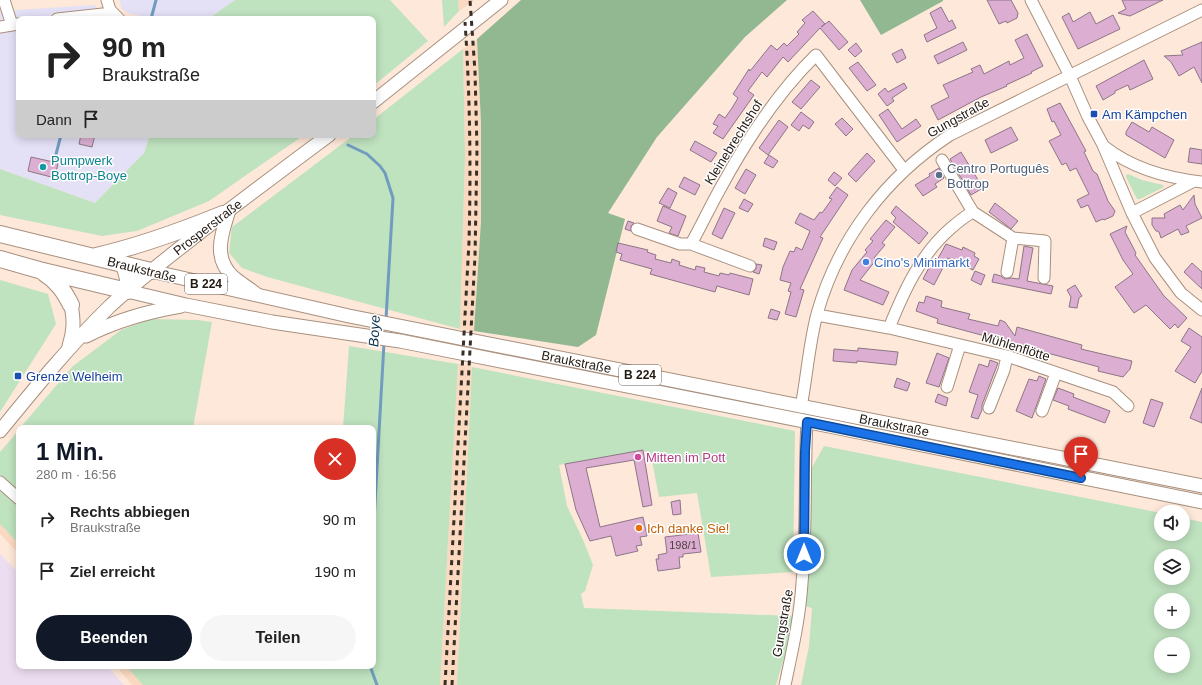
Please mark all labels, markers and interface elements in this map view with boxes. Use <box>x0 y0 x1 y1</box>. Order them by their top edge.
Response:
icon: right <box>36 32 88 84</box>
text: 90 m <box>102 32 166 63</box>
text: Braukstraße <box>102 65 200 85</box>
street label: Gungstraße <box>925 94 992 141</box>
street label: Kleinebrechtshof <box>701 97 766 187</box>
place label: Am Kämpchen <box>1102 107 1187 122</box>
icon: arrive <box>80 108 102 130</box>
marker: Am Kämpchen <box>1089 109 1099 119</box>
text: Dann <box>36 111 72 128</box>
place label: Pumpwerk Bottrop-Boye <box>51 153 127 183</box>
place label: Centro Português Bottrop <box>947 161 1049 191</box>
marker: Pumpwerk Bottrop-Boye <box>38 162 48 172</box>
marker: Centro Português Bottrop <box>934 170 944 180</box>
street label: Prosperstraße <box>170 196 245 258</box>
street label: Braukstraße <box>106 254 178 285</box>
place label: Cino's Minimarkt <box>874 255 970 270</box>
marker: Cino's Minimarkt <box>861 257 871 267</box>
road number: B 224 <box>185 274 227 294</box>
water label: Boye <box>365 314 383 347</box>
street label: Mühlenflötte <box>980 329 1052 364</box>
street label: Braukstraße <box>540 348 613 376</box>
road number: B 224 <box>619 365 661 385</box>
place label: Grenze Welheim <box>26 369 123 384</box>
marker: Grenze Welheim <box>13 371 23 381</box>
street label: Braukstraße <box>858 411 930 439</box>
pin <box>1064 437 1098 478</box>
text: 1 Min. <box>36 438 104 465</box>
button: close <box>314 438 356 480</box>
icon: arrive <box>1070 443 1092 465</box>
place label: Mitten im Pott <box>646 450 726 465</box>
marker: Mitten im Pott <box>633 452 643 462</box>
text: 280 m · 16:56 <box>36 467 116 482</box>
text: Rechts abbiegen <box>70 503 190 520</box>
map controls <box>1154 505 1190 673</box>
button: sound <box>1154 505 1190 541</box>
icon: right <box>36 508 58 530</box>
text: 90 m <box>323 511 356 528</box>
text: Braukstraße <box>70 520 141 535</box>
place label: Ich danke Sie! <box>647 521 729 536</box>
marker: Ich danke Sie! <box>634 523 644 533</box>
position arrow <box>783 533 825 575</box>
house number: 198/1 <box>669 539 697 551</box>
button: layers <box>1154 549 1190 585</box>
icon: arrive <box>36 560 58 582</box>
text: Ziel erreicht <box>70 563 155 580</box>
text: 190 m <box>314 563 356 580</box>
street label: Gungstraße <box>769 588 796 658</box>
button: + <box>1154 593 1190 629</box>
button: Beenden <box>36 615 192 661</box>
button: Teilen <box>200 615 356 661</box>
button: − <box>1154 637 1190 673</box>

